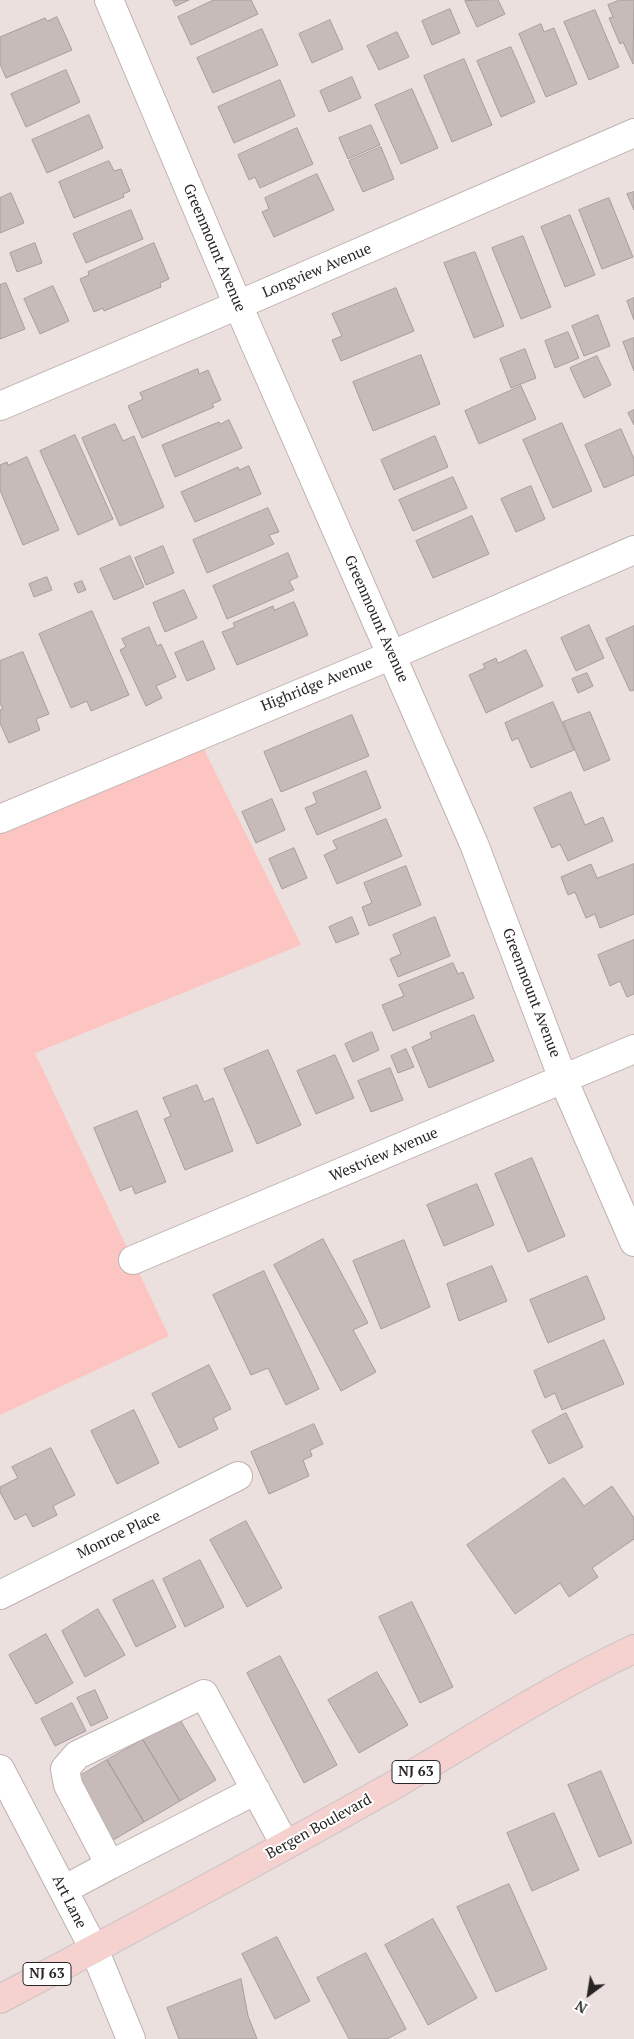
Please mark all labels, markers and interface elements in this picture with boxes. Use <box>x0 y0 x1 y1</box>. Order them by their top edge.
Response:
street label: Greenmount Avenue <box>179 181 249 315</box>
street label: Longview Avenue <box>260 240 374 302</box>
street label: Greenmount Avenue <box>340 553 412 685</box>
street label: Highridge Avenue <box>258 654 376 716</box>
street label: Greenmount Avenue <box>498 926 564 1060</box>
street label: Westview Avenue <box>327 1124 441 1186</box>
street label: Monroe Place <box>74 1507 164 1563</box>
road number: NJ 63 <box>392 1760 440 1784</box>
street label: Bergen Boulevard <box>263 1791 375 1863</box>
street label: Art Lane <box>48 1872 90 1932</box>
road number: NJ 63 <box>23 1962 71 1986</box>
north arrow <box>564 1969 614 2019</box>
text: N <box>572 1996 590 2018</box>

